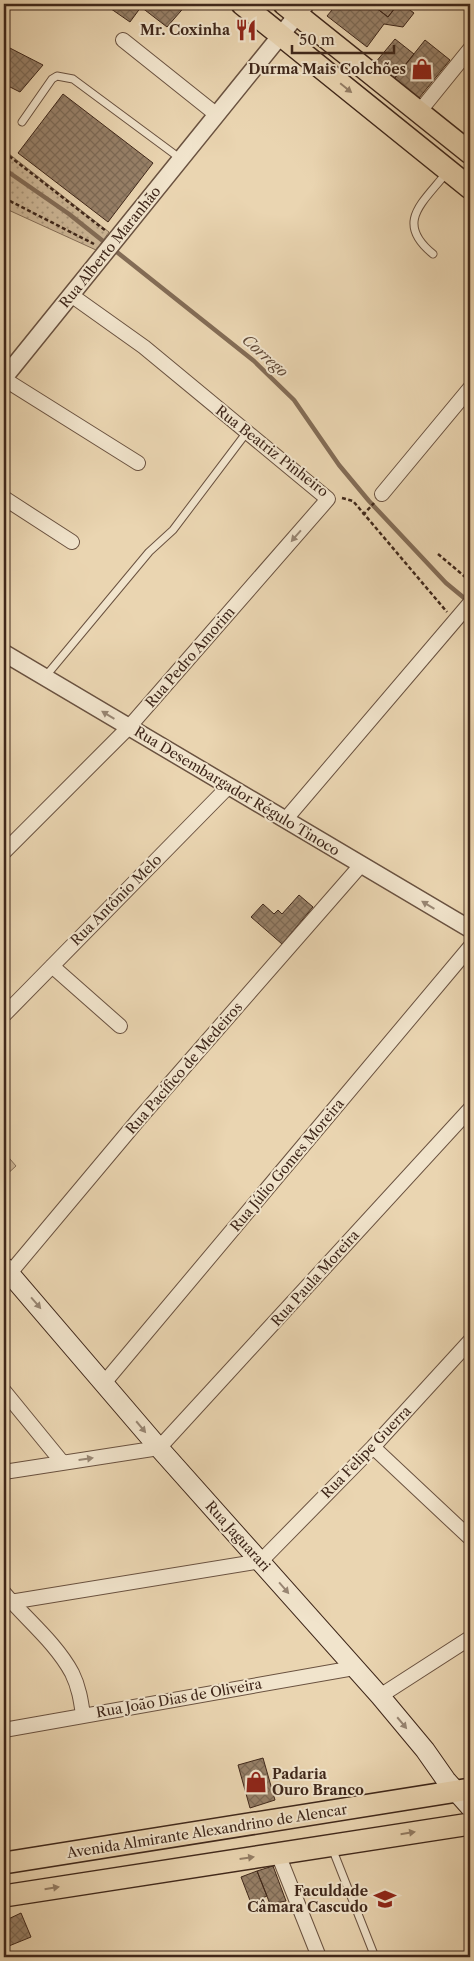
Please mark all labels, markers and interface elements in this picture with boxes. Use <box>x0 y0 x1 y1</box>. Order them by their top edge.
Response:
restaurant icon: Mr. Coxinha <box>233 17 259 43</box>
place label: Mr. Coxinha <box>140 21 231 39</box>
scale bar <box>292 22 394 54</box>
text: 50 m <box>299 30 335 49</box>
shop icon: Durma Mais Colchões <box>409 56 435 82</box>
place label: Durma Mais Colchões <box>248 60 406 78</box>
one-way arrow <box>340 82 353 93</box>
street label: Rua Alberto Maranhão <box>55 183 165 311</box>
water label: Corrego <box>239 330 292 381</box>
street label: Rua Beatriz Pinheiro <box>212 401 332 501</box>
one-way arrow <box>291 529 302 542</box>
street label: Rua Pedro Amorim <box>141 603 239 711</box>
one-way arrow <box>101 710 114 719</box>
street label: Rua Desembargador Régulo Tinoco <box>131 722 343 860</box>
street label: Rua Antônio Melo <box>67 851 165 949</box>
one-way arrow <box>422 900 435 909</box>
street label: Rua Pacífico de Medeiros <box>122 998 246 1138</box>
street label: Rua Júlio Gomes Moreira <box>226 1094 348 1235</box>
street label: Rua Paula Moreira <box>267 1226 363 1330</box>
one-way arrow <box>30 1297 41 1310</box>
street label: Rua Felipe Guerra <box>317 1402 415 1502</box>
one-way arrow <box>136 1420 147 1433</box>
one-way arrow <box>79 1454 95 1462</box>
street label: Rua Jaguarari <box>202 1497 274 1575</box>
one-way arrow <box>278 1581 290 1593</box>
street label: Rua João Dias de Oliveira <box>95 1674 264 1721</box>
one-way arrow <box>397 1717 408 1730</box>
place label: Padaria Ouro Branco <box>272 1765 364 1799</box>
shop icon: Padaria Ouro Branco <box>243 1769 269 1795</box>
street label: Avenida Almirante Alexandrino de Alencar <box>65 1800 348 1862</box>
one-way arrow <box>400 1829 416 1837</box>
one-way arrow <box>240 1854 256 1862</box>
place label: Faculdade Câmara Cascudo <box>247 1882 368 1916</box>
one-way arrow <box>44 1884 60 1892</box>
school or university icon: Faculdade Câmara Cascudo <box>372 1886 398 1912</box>

